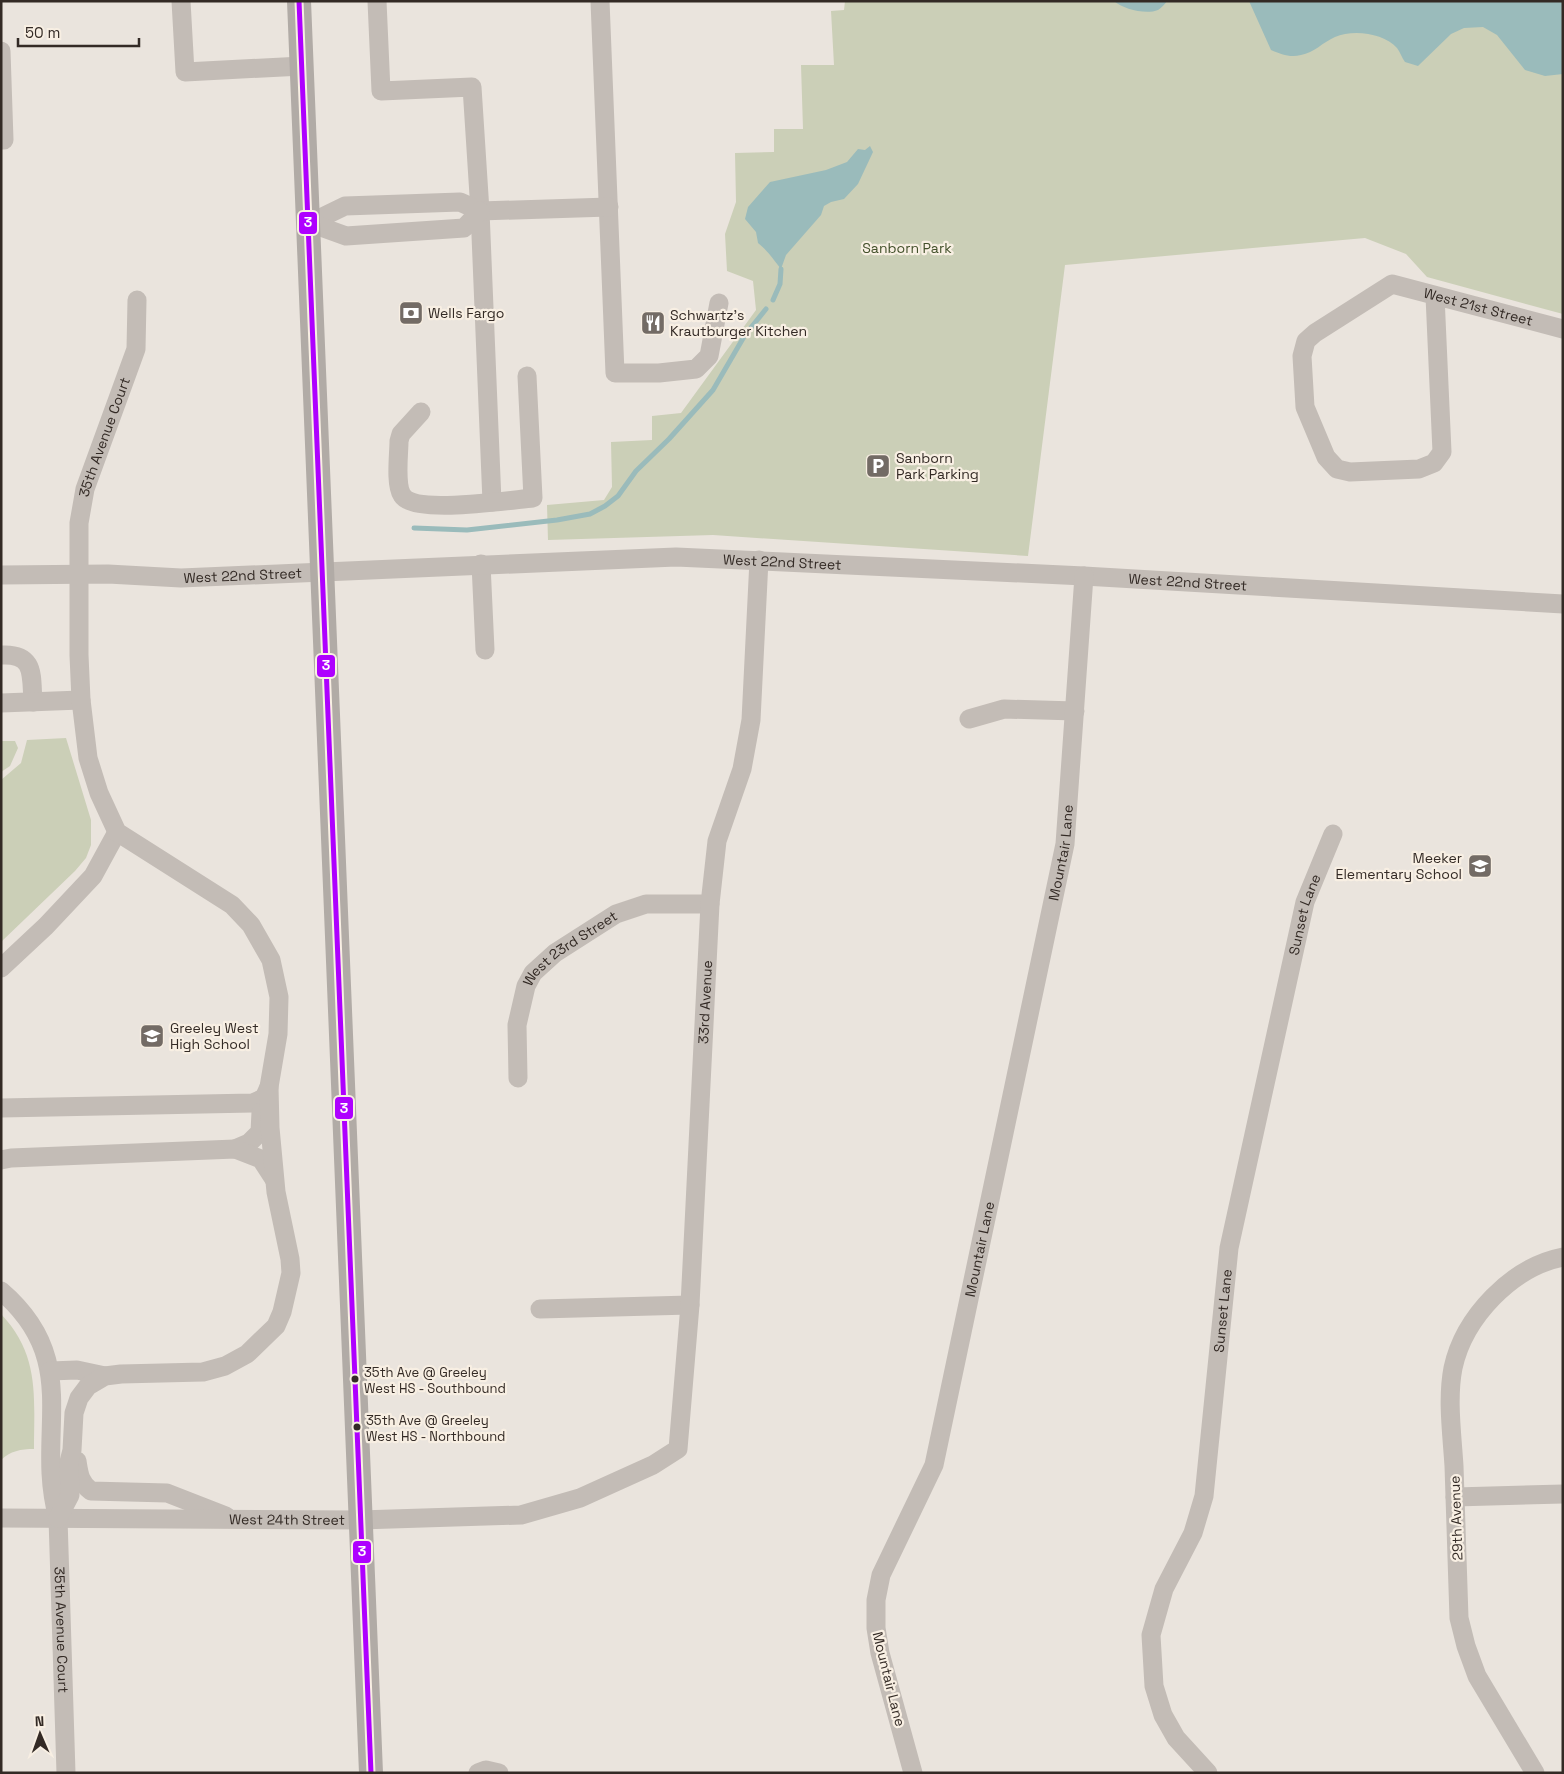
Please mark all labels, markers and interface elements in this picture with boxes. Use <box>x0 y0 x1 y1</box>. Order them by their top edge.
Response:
scale bar <box>18 15 139 47</box>
text: 50 m <box>25 23 60 42</box>
line badge: 3 <box>298 211 318 235</box>
text: 3 <box>304 213 312 231</box>
park label: Sanborn Park <box>862 239 952 257</box>
street label: West 21st Street <box>1422 284 1535 330</box>
bank icon: Wells Fargo <box>398 300 424 326</box>
place label: Wells Fargo <box>428 304 504 322</box>
place label: Schwartz's Krautburger Kitchen <box>670 306 807 340</box>
restaurant icon: Schwartz's Krautburger Kitchen <box>640 310 666 336</box>
street label: 35th Avenue Court <box>75 375 134 498</box>
place label: Sanborn Park Parking <box>896 449 979 483</box>
parking icon: Sanborn Park Parking <box>865 453 891 479</box>
street label: West 22nd Street <box>723 550 842 574</box>
street label: West 22nd Street <box>183 564 302 587</box>
street label: West 22nd Street <box>1128 570 1248 595</box>
line badge: 3 <box>316 654 336 678</box>
text: 3 <box>322 656 330 674</box>
street label: Mountair Lane <box>1044 804 1077 902</box>
place label: Meeker Elementary School <box>1336 849 1462 883</box>
school or university icon: Meeker Elementary School <box>1467 853 1493 879</box>
street label: Sunset Lane <box>1285 871 1325 957</box>
street label: West 23rd Street <box>519 907 620 989</box>
street label: 33rd Avenue <box>694 960 716 1045</box>
place label: Greeley West High School <box>170 1019 259 1053</box>
school or university icon: Greeley West High School <box>139 1023 165 1049</box>
line badge: 3 <box>334 1096 354 1120</box>
text: 3 <box>340 1099 348 1117</box>
street label: Mountair Lane <box>961 1200 998 1299</box>
street label: Sunset Lane <box>1210 1268 1236 1353</box>
place label: 35th Ave @ Greeley West HS - Southbound <box>364 1364 506 1397</box>
marker: 35th Ave @ Greeley West HS - Southbound <box>350 1374 360 1384</box>
place label: 35th Ave @ Greeley West HS - Northbound <box>366 1412 505 1445</box>
marker: 35th Ave @ Greeley West HS - Northbound <box>352 1422 362 1432</box>
street label: 29th Avenue <box>1446 1475 1466 1561</box>
street label: West 24th Street <box>229 1510 345 1529</box>
line badge: 3 <box>352 1540 372 1564</box>
text: 3 <box>358 1542 366 1560</box>
street label: 35th Avenue Court <box>51 1566 72 1693</box>
street label: Mountair Lane <box>869 1630 909 1728</box>
north arrow <box>15 1709 65 1759</box>
text: N <box>35 1712 45 1730</box>

